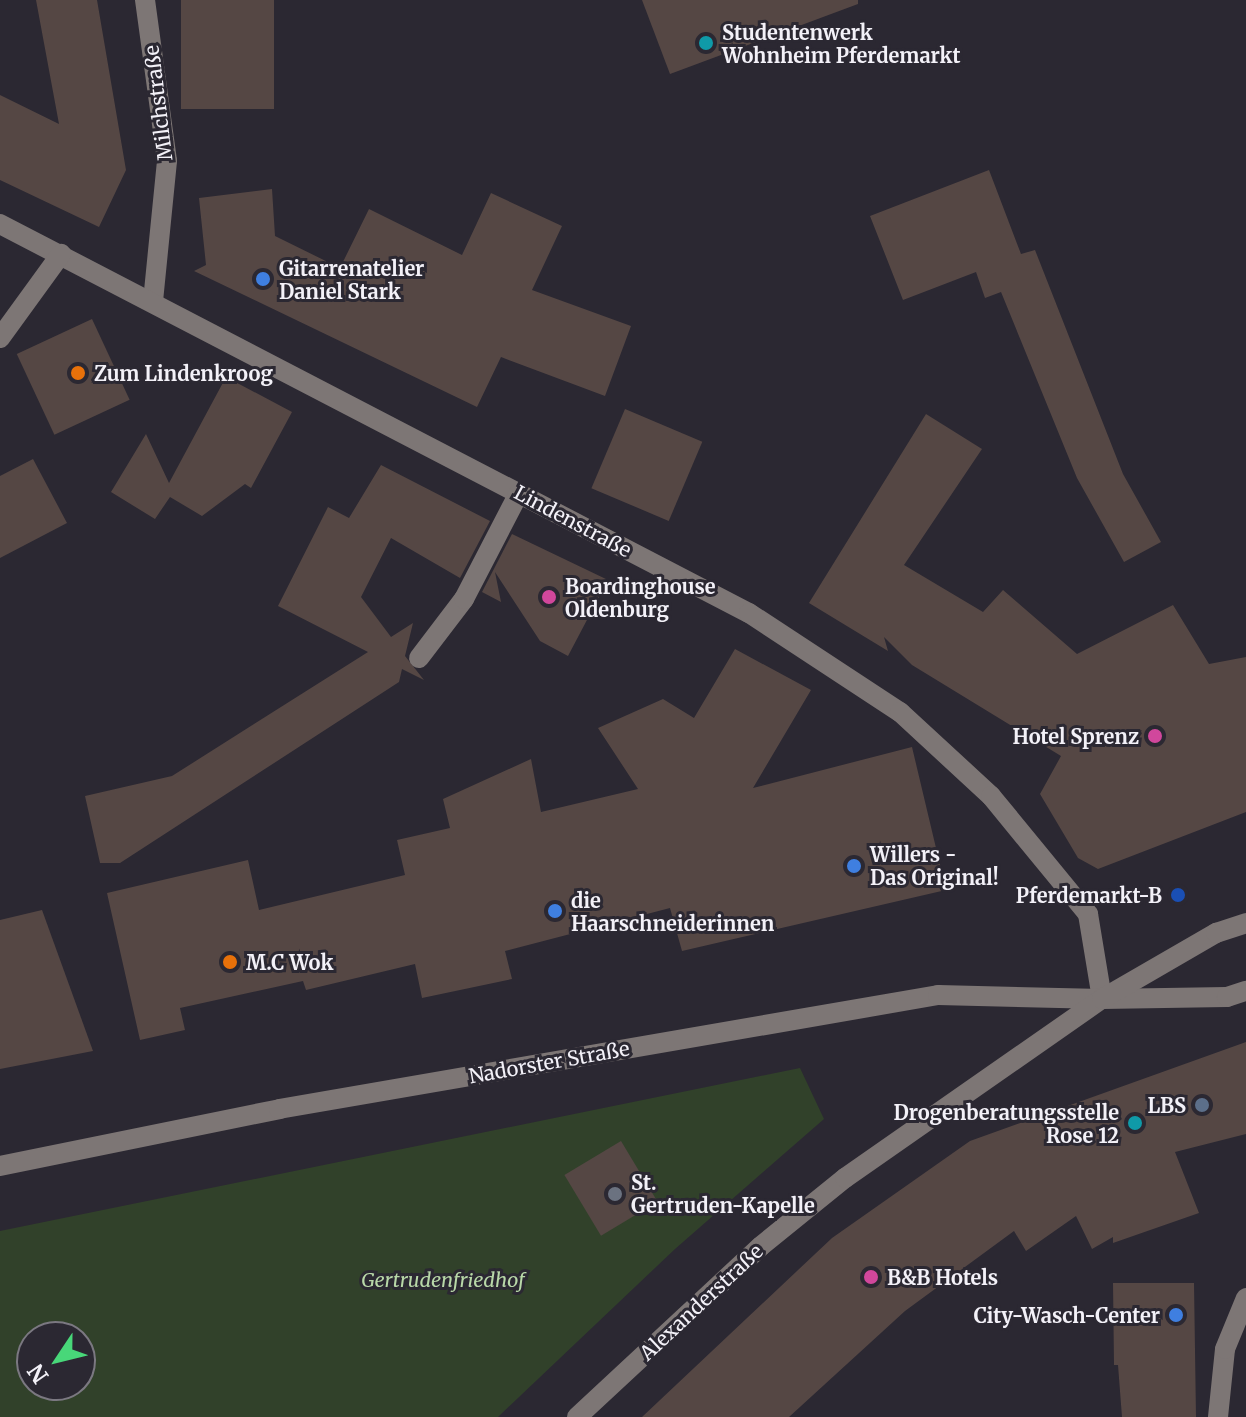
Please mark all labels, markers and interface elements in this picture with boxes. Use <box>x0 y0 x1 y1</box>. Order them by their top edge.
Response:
place label: Studentenwerk Wohnheim Pferdemarkt <box>722 20 960 67</box>
marker: Studentenwerk Wohnheim Pferdemarkt <box>697 34 715 52</box>
street label: Milchstraße <box>139 44 177 162</box>
place label: Gitarrenatelier Daniel Stark <box>279 256 424 303</box>
marker: Gitarrenatelier Daniel Stark <box>254 270 272 288</box>
place label: Zum Lindenkroog <box>94 361 273 385</box>
marker: Zum Lindenkroog <box>69 364 87 382</box>
street label: Lindenstraße <box>510 480 636 562</box>
place label: Boardinghouse Oldenburg <box>565 574 716 621</box>
marker: Boardinghouse Oldenburg <box>540 588 558 606</box>
place label: Hotel Sprenz <box>1013 724 1139 748</box>
marker: Hotel Sprenz <box>1146 727 1164 745</box>
place label: Willers - Das Original! <box>870 842 999 889</box>
marker: Willers - Das Original! <box>845 857 863 875</box>
place label: Pferdemarkt-B <box>1016 883 1162 907</box>
marker: Pferdemarkt-B <box>1169 886 1187 904</box>
place label: die Haarschneiderinnen <box>571 888 774 935</box>
marker: die Haarschneiderinnen <box>546 902 564 920</box>
place label: M.C Wok <box>246 950 333 974</box>
marker: M.C Wok <box>221 953 239 971</box>
street label: Nadorster Straße <box>467 1036 631 1088</box>
place label: LBS <box>1147 1093 1186 1117</box>
marker: LBS <box>1193 1096 1211 1114</box>
place label: Drogenberatungsstelle Rose 12 <box>893 1100 1119 1147</box>
marker: Drogenberatungsstelle Rose 12 <box>1126 1114 1144 1132</box>
place label: St. Gertruden-Kapelle <box>631 1170 815 1217</box>
marker: St. Gertruden-Kapelle <box>606 1185 624 1203</box>
street label: Alexanderstraße <box>635 1239 767 1365</box>
place label: B&B Hotels <box>887 1265 998 1289</box>
park label: Gertrudenfriedhof <box>361 1267 525 1291</box>
marker: B&B Hotels <box>862 1268 880 1286</box>
place label: City-Wasch-Center <box>974 1303 1160 1327</box>
marker: City-Wasch-Center <box>1167 1306 1185 1324</box>
north arrow <box>16 1321 96 1401</box>
text: N <box>22 1358 54 1389</box>

